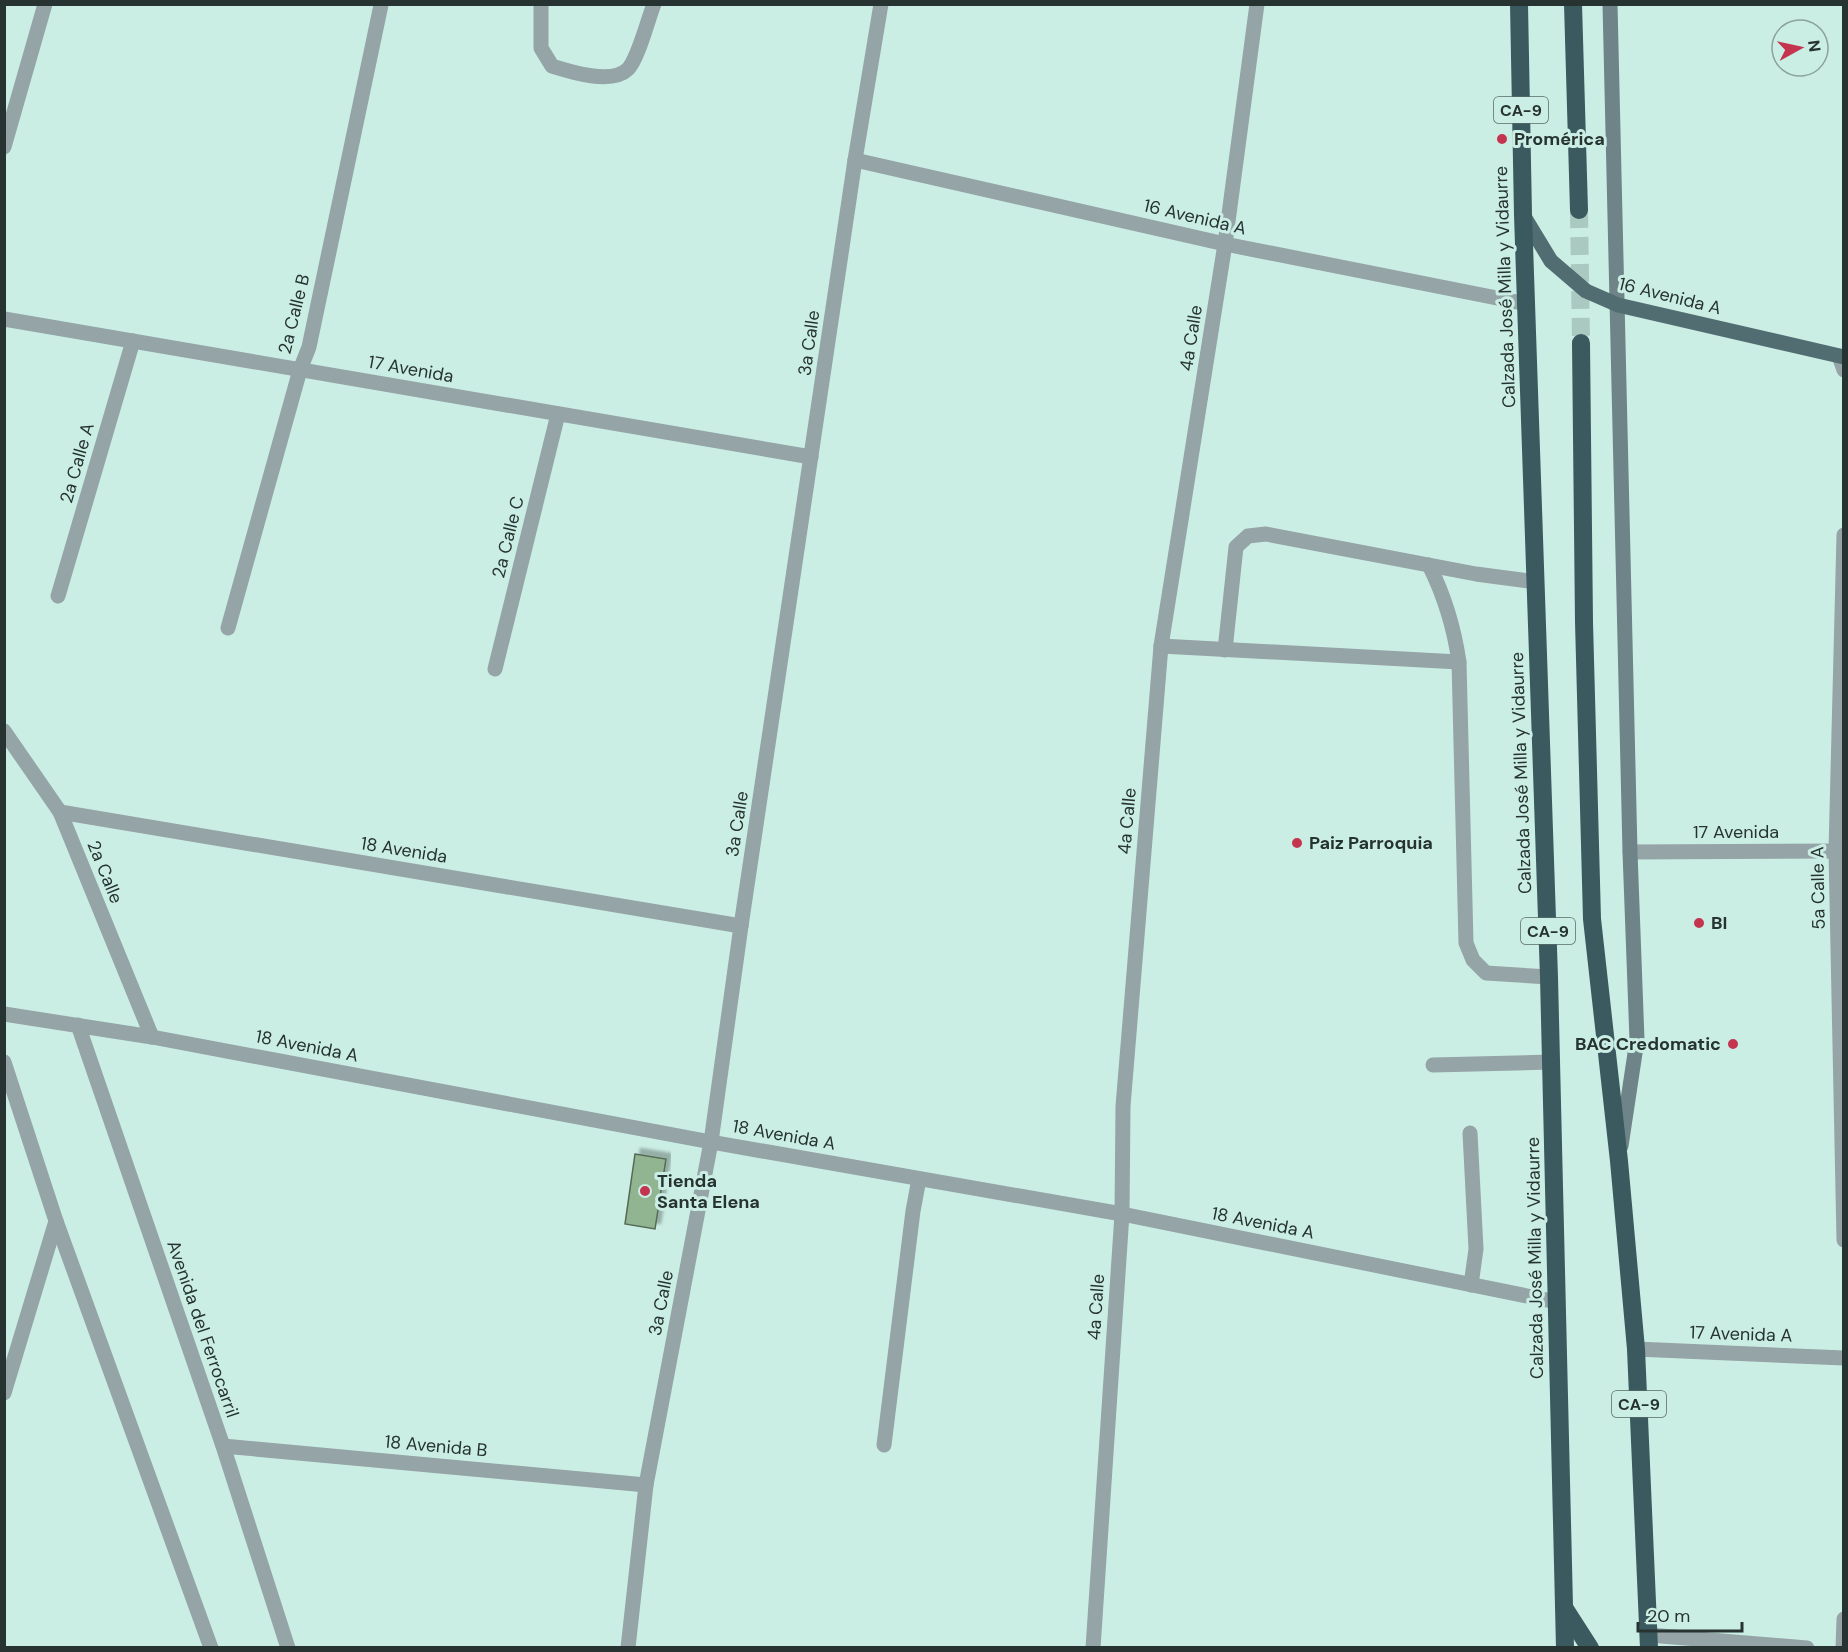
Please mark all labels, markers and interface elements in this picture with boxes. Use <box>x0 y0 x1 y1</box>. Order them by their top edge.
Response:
north arrow <box>1770 18 1830 78</box>
text: N <box>1803 39 1826 53</box>
road number: CA-9 <box>1494 97 1548 123</box>
place label: Promérica <box>1514 127 1605 151</box>
marker: Promérica <box>1495 132 1509 146</box>
street label: Calzada José Milla y Vidaurre <box>1489 166 1521 408</box>
street label: 16 Avenida A <box>1141 194 1249 240</box>
street label: 2a Calle B <box>272 271 316 356</box>
street label: 16 Avenida A <box>1616 272 1724 320</box>
street label: 4a Calle <box>1174 303 1208 373</box>
street label: 3a Calle <box>793 309 825 377</box>
street label: 17 Avenida <box>367 350 455 388</box>
street label: 2a Calle A <box>54 420 100 506</box>
street label: 2a Calle C <box>486 493 530 580</box>
street label: Calzada José Milla y Vidaurre <box>1505 652 1537 894</box>
street label: 4a Calle <box>1112 787 1142 855</box>
street label: 3a Calle <box>720 789 754 859</box>
street label: 17 Avenida <box>1693 820 1779 844</box>
street label: 18 Avenida <box>359 831 449 869</box>
place label: Paiz Parroquia <box>1309 831 1433 855</box>
marker: Paiz Parroquia <box>1290 836 1304 850</box>
street label: 2a Calle <box>82 837 128 907</box>
street label: 5a Calle A <box>1805 846 1831 930</box>
place label: BI <box>1711 911 1727 935</box>
marker: BI <box>1692 916 1706 930</box>
road number: CA-9 <box>1521 918 1575 944</box>
street label: 18 Avenida A <box>254 1024 360 1068</box>
place label: BAC Credomatic <box>1575 1032 1721 1056</box>
marker: BAC Credomatic <box>1726 1037 1740 1051</box>
street label: 18 Avenida A <box>731 1114 837 1156</box>
street label: Calzada José Milla y Vidaurre <box>1521 1137 1549 1379</box>
place label: Tienda Santa Elena <box>657 1169 760 1214</box>
marker: Tienda Santa Elena <box>638 1184 652 1198</box>
street label: 18 Avenida A <box>1210 1201 1316 1245</box>
street label: Avenida del Ferrocarril <box>161 1237 245 1421</box>
street label: 3a Calle <box>643 1268 679 1338</box>
street label: 4a Calle <box>1082 1273 1110 1341</box>
street label: 17 Avenida A <box>1689 1320 1793 1348</box>
road number: CA-9 <box>1612 1391 1666 1417</box>
street label: 18 Avenida B <box>384 1430 489 1462</box>
scale bar <box>1638 1595 1742 1633</box>
text: 20 m <box>1647 1604 1690 1628</box>

